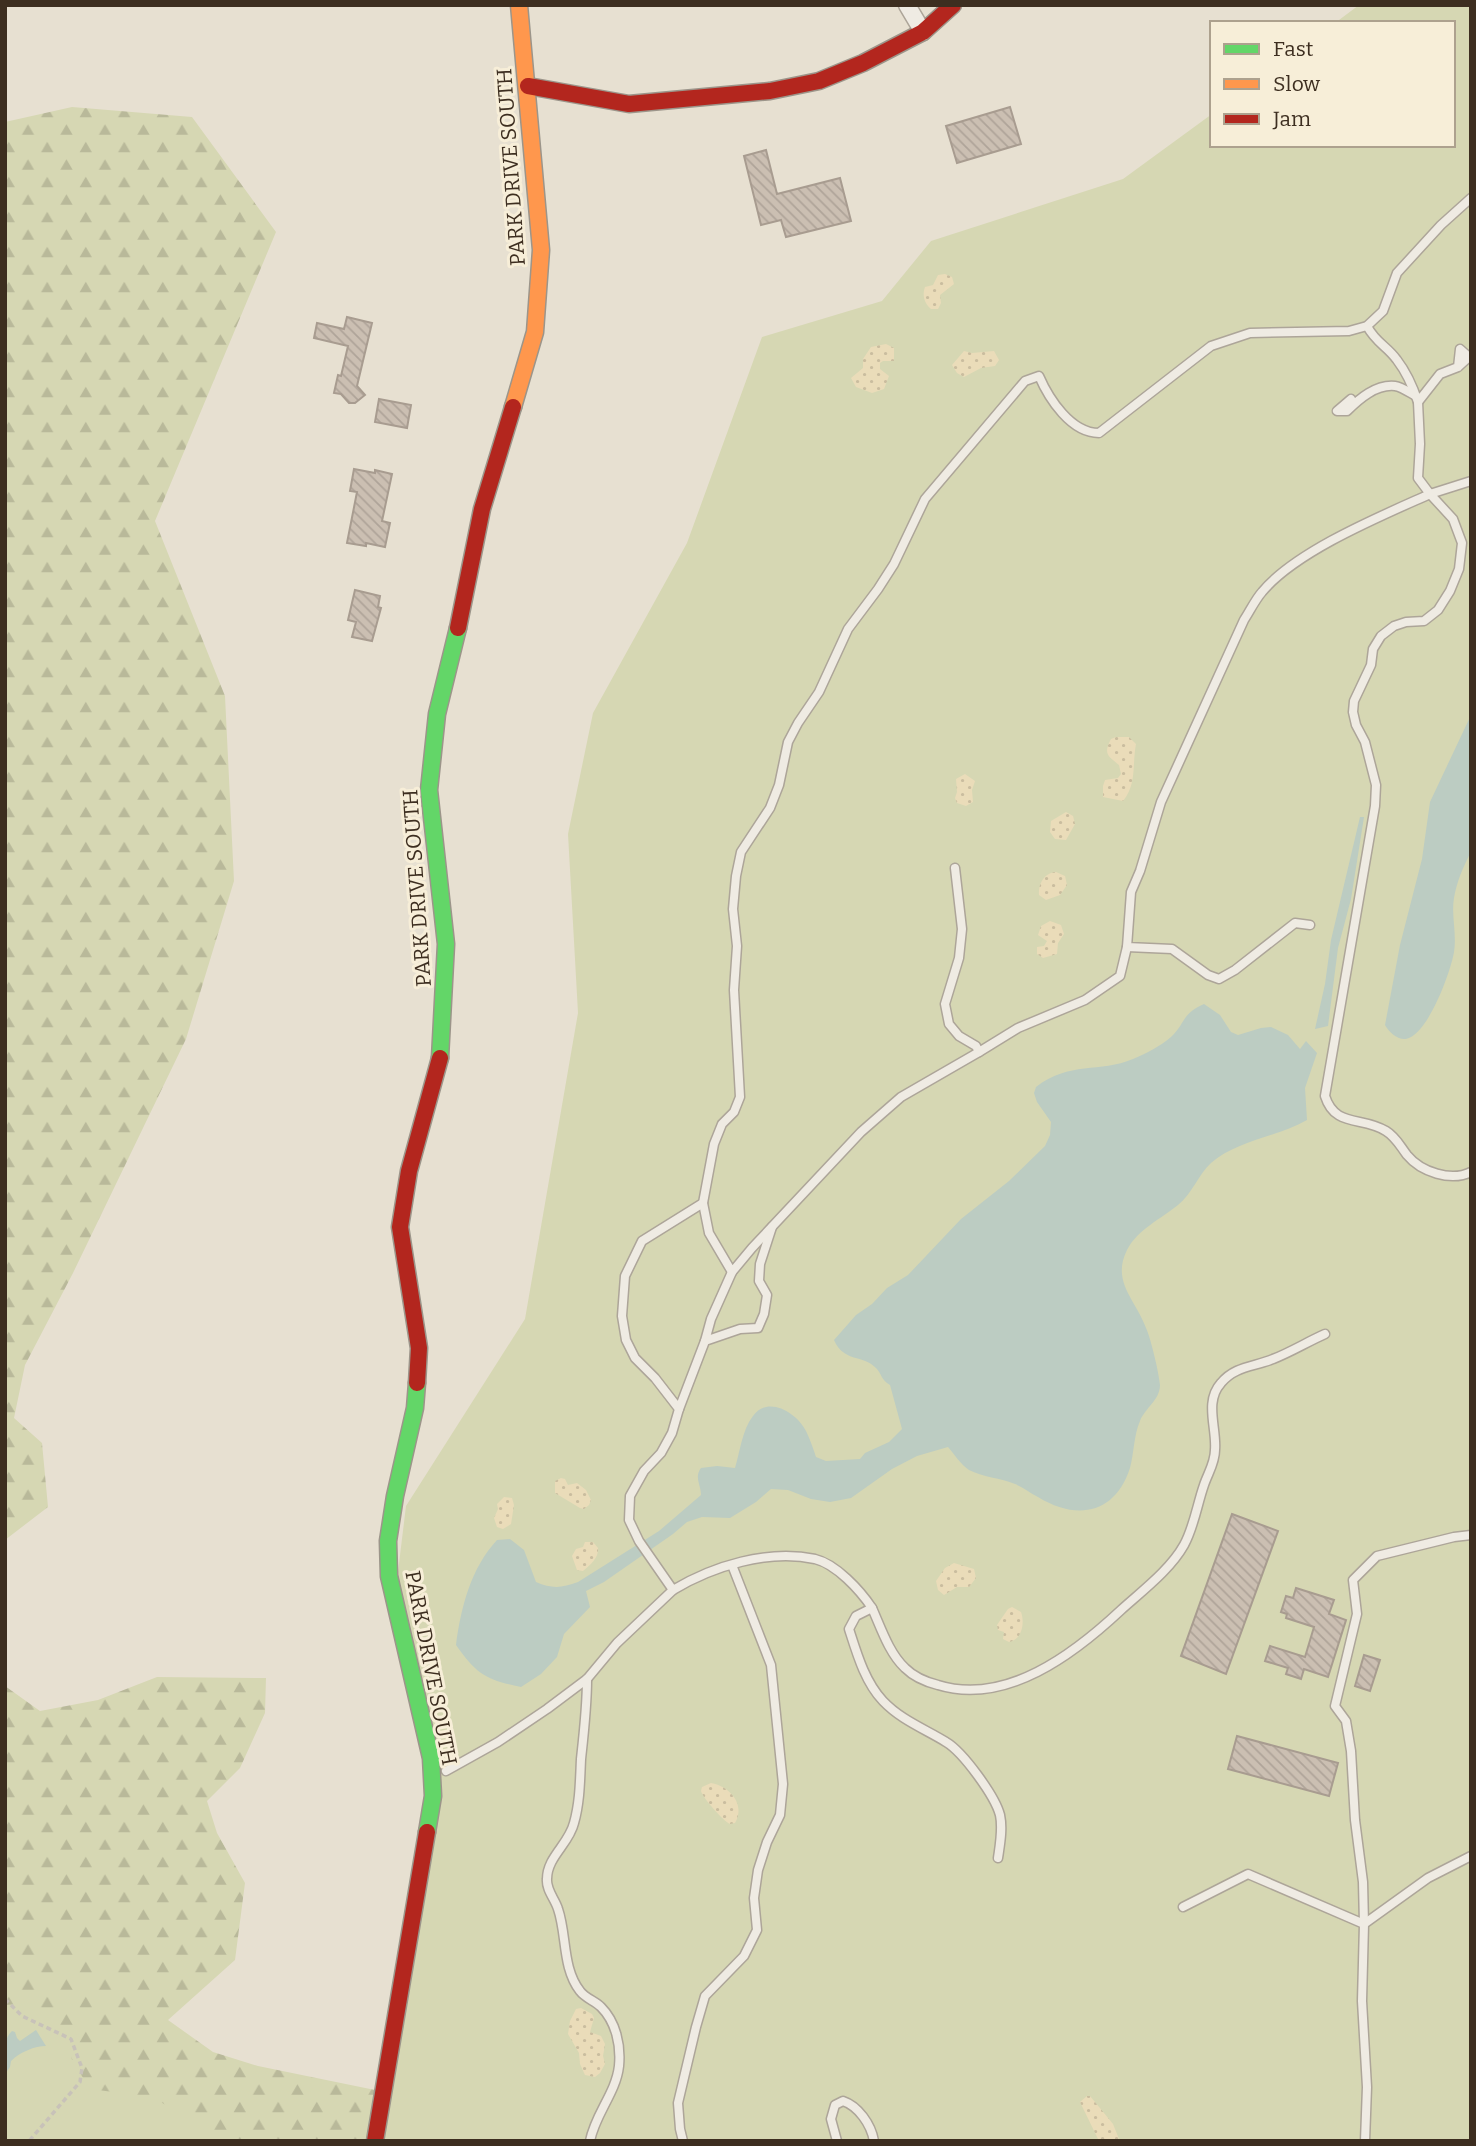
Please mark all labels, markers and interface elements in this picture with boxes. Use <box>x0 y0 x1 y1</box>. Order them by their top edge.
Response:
legend <box>1210 21 1455 147</box>
text: Fast <box>1273 36 1314 62</box>
street label: PARK DRIVE SOUTH <box>491 67 531 267</box>
text: Slow <box>1273 71 1320 97</box>
text: Jam <box>1272 106 1311 132</box>
street label: PARK DRIVE SOUTH <box>397 788 437 988</box>
street label: PARK DRIVE SOUTH <box>399 1568 463 1768</box>

